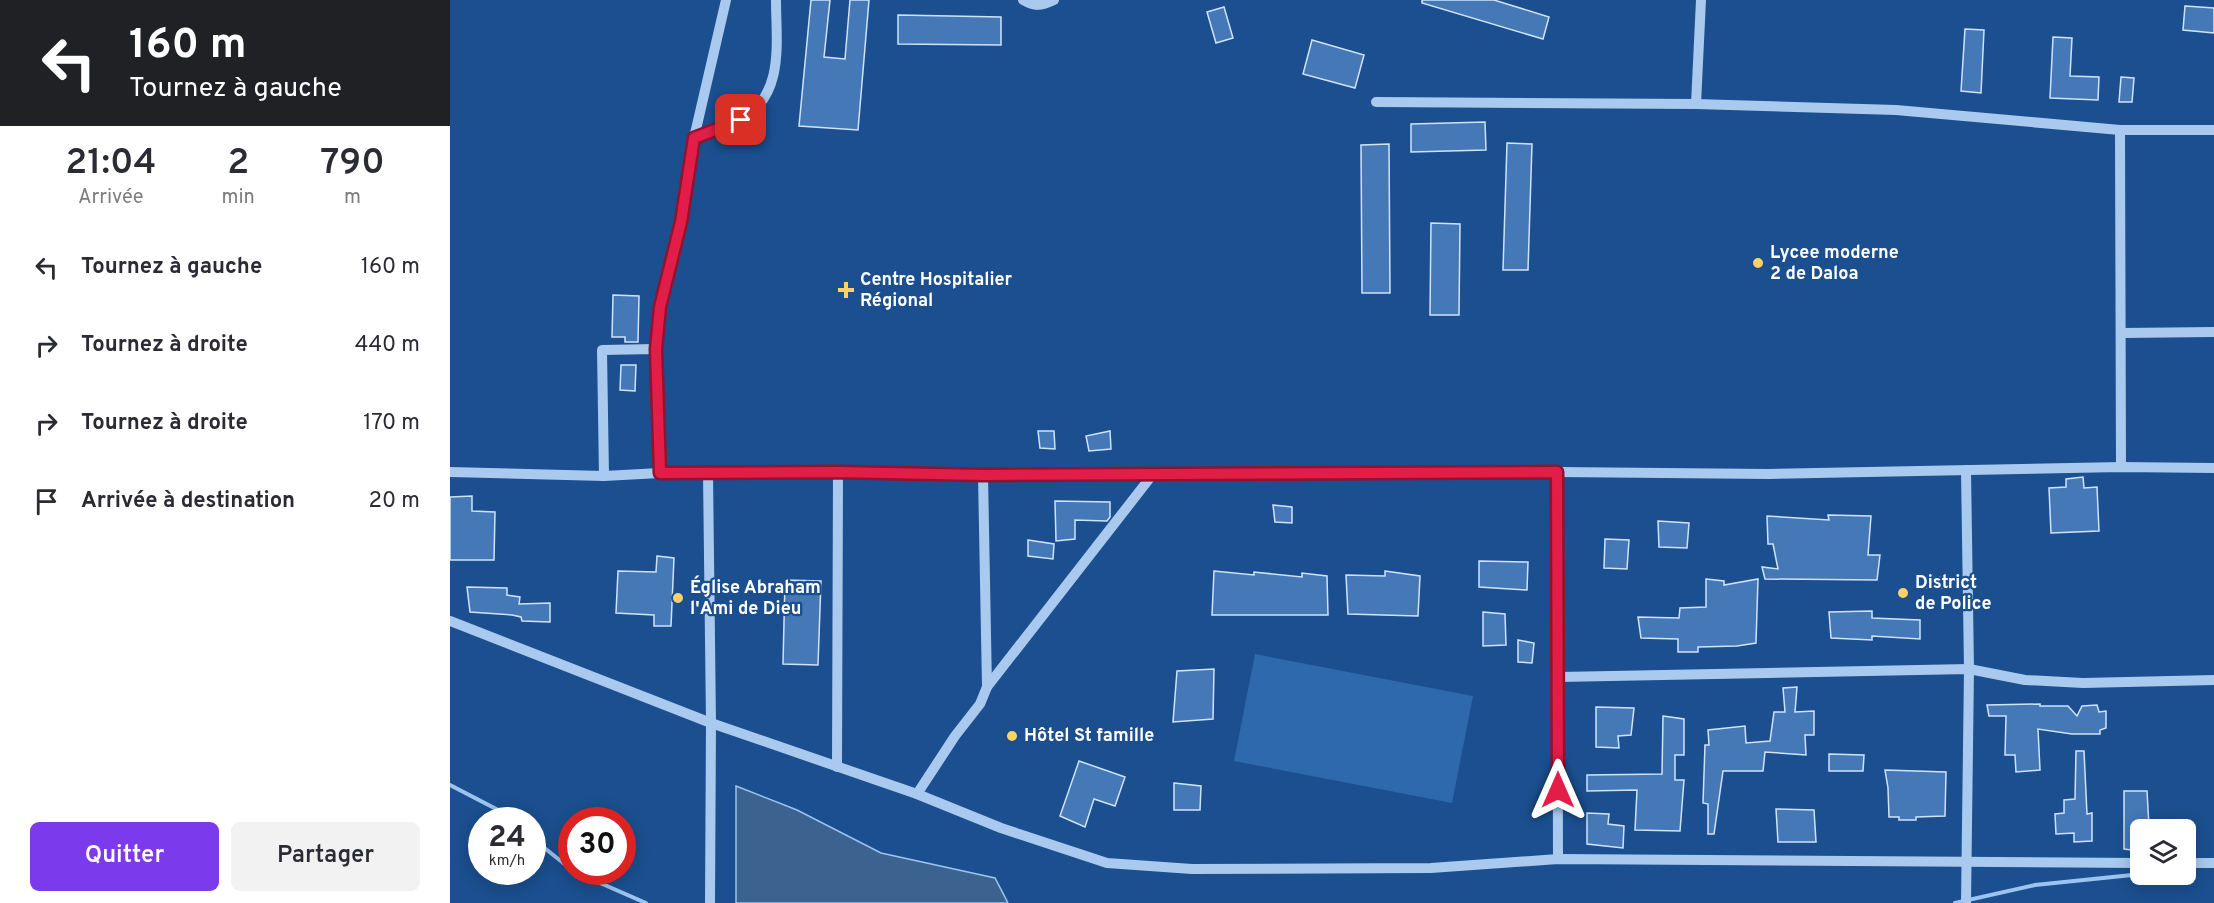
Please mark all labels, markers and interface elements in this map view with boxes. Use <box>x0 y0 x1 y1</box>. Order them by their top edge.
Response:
text: 160 m <box>129 20 247 73</box>
icon: left <box>30 24 108 102</box>
text: Tournez à gauche <box>129 72 342 106</box>
pin <box>715 94 766 145</box>
icon: arrive <box>724 103 757 136</box>
text: 21:04 <box>65 141 156 187</box>
text: 2 <box>227 141 249 187</box>
text: 790 <box>320 141 385 187</box>
text: Arrivée <box>78 185 144 211</box>
text: min <box>222 185 255 211</box>
text: m <box>344 185 361 211</box>
place label: Lycee moderne 2 de Daloa <box>1770 242 1899 286</box>
icon: left <box>30 251 63 284</box>
text: Tournez à gauche <box>81 254 262 281</box>
text: 160 m <box>361 254 420 281</box>
marker: Lycee moderne 2 de Daloa <box>1751 256 1765 270</box>
place label: Centre Hospitalier Régional <box>860 269 1013 313</box>
marker: Centre Hospitalier Régional <box>837 281 855 299</box>
icon: right <box>30 329 63 362</box>
text: Tournez à droite <box>81 332 248 359</box>
text: 440 m <box>355 332 420 359</box>
icon: right <box>30 407 63 440</box>
text: Tournez à droite <box>81 410 248 437</box>
text: 170 m <box>363 410 420 437</box>
icon: arrive <box>30 485 63 518</box>
text: Arrivée à destination <box>81 488 295 515</box>
text: 20 m <box>369 488 420 515</box>
place label: District de Police <box>1915 572 1991 616</box>
place label: Église Abraham l'Ami de Dieu <box>690 575 821 621</box>
marker: District de Police <box>1896 586 1910 600</box>
marker: Église Abraham l'Ami de Dieu <box>671 591 685 605</box>
place label: Hôtel St famille <box>1024 725 1154 748</box>
marker: Hôtel St famille <box>1005 729 1019 743</box>
position arrow <box>1526 758 1590 822</box>
speed limit sign: 30 <box>558 807 636 885</box>
map controls <box>2130 819 2196 885</box>
button: layers <box>2130 819 2196 885</box>
text: 24 <box>488 820 526 857</box>
button: Quitter <box>30 822 219 891</box>
button: Partager <box>231 822 420 891</box>
text: km/h <box>489 852 525 871</box>

